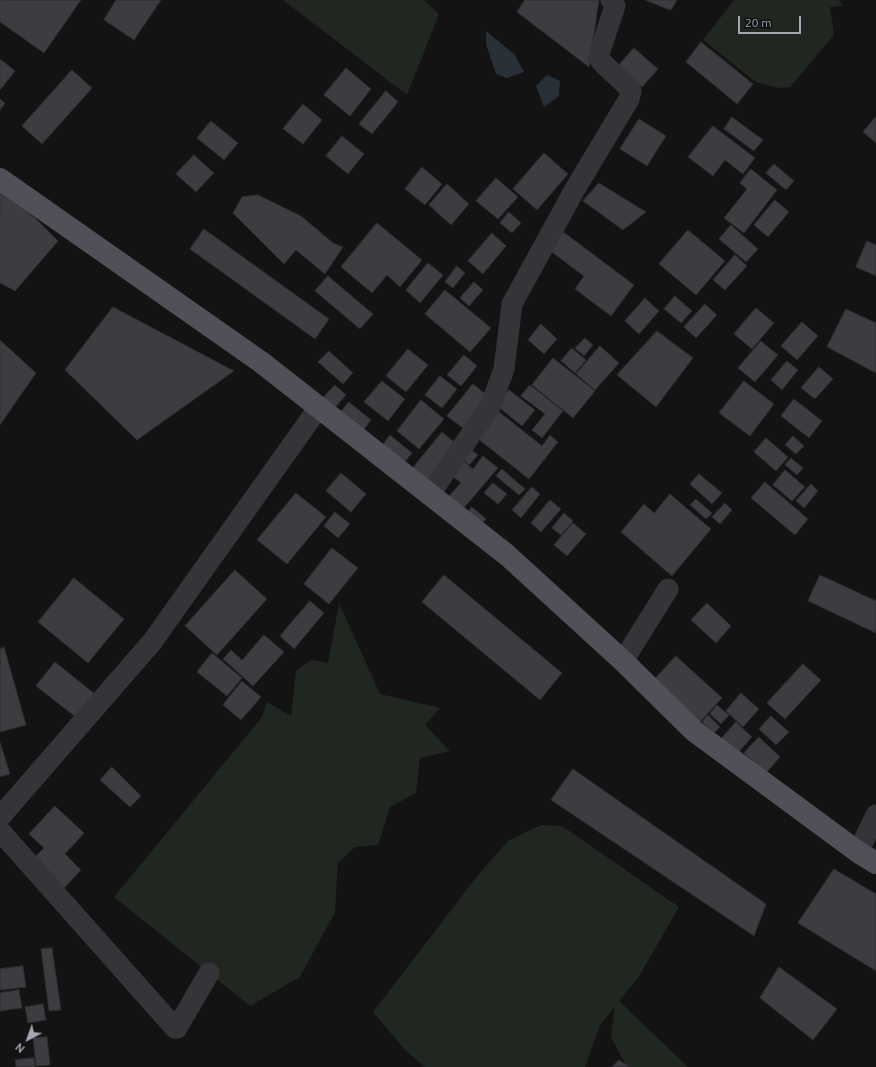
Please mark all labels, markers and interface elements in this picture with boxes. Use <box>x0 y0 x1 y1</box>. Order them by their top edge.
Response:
scale bar <box>740 8 803 34</box>
text: 20 m <box>745 16 772 29</box>
north arrow <box>8 1019 48 1059</box>
text: N <box>13 1041 27 1055</box>

